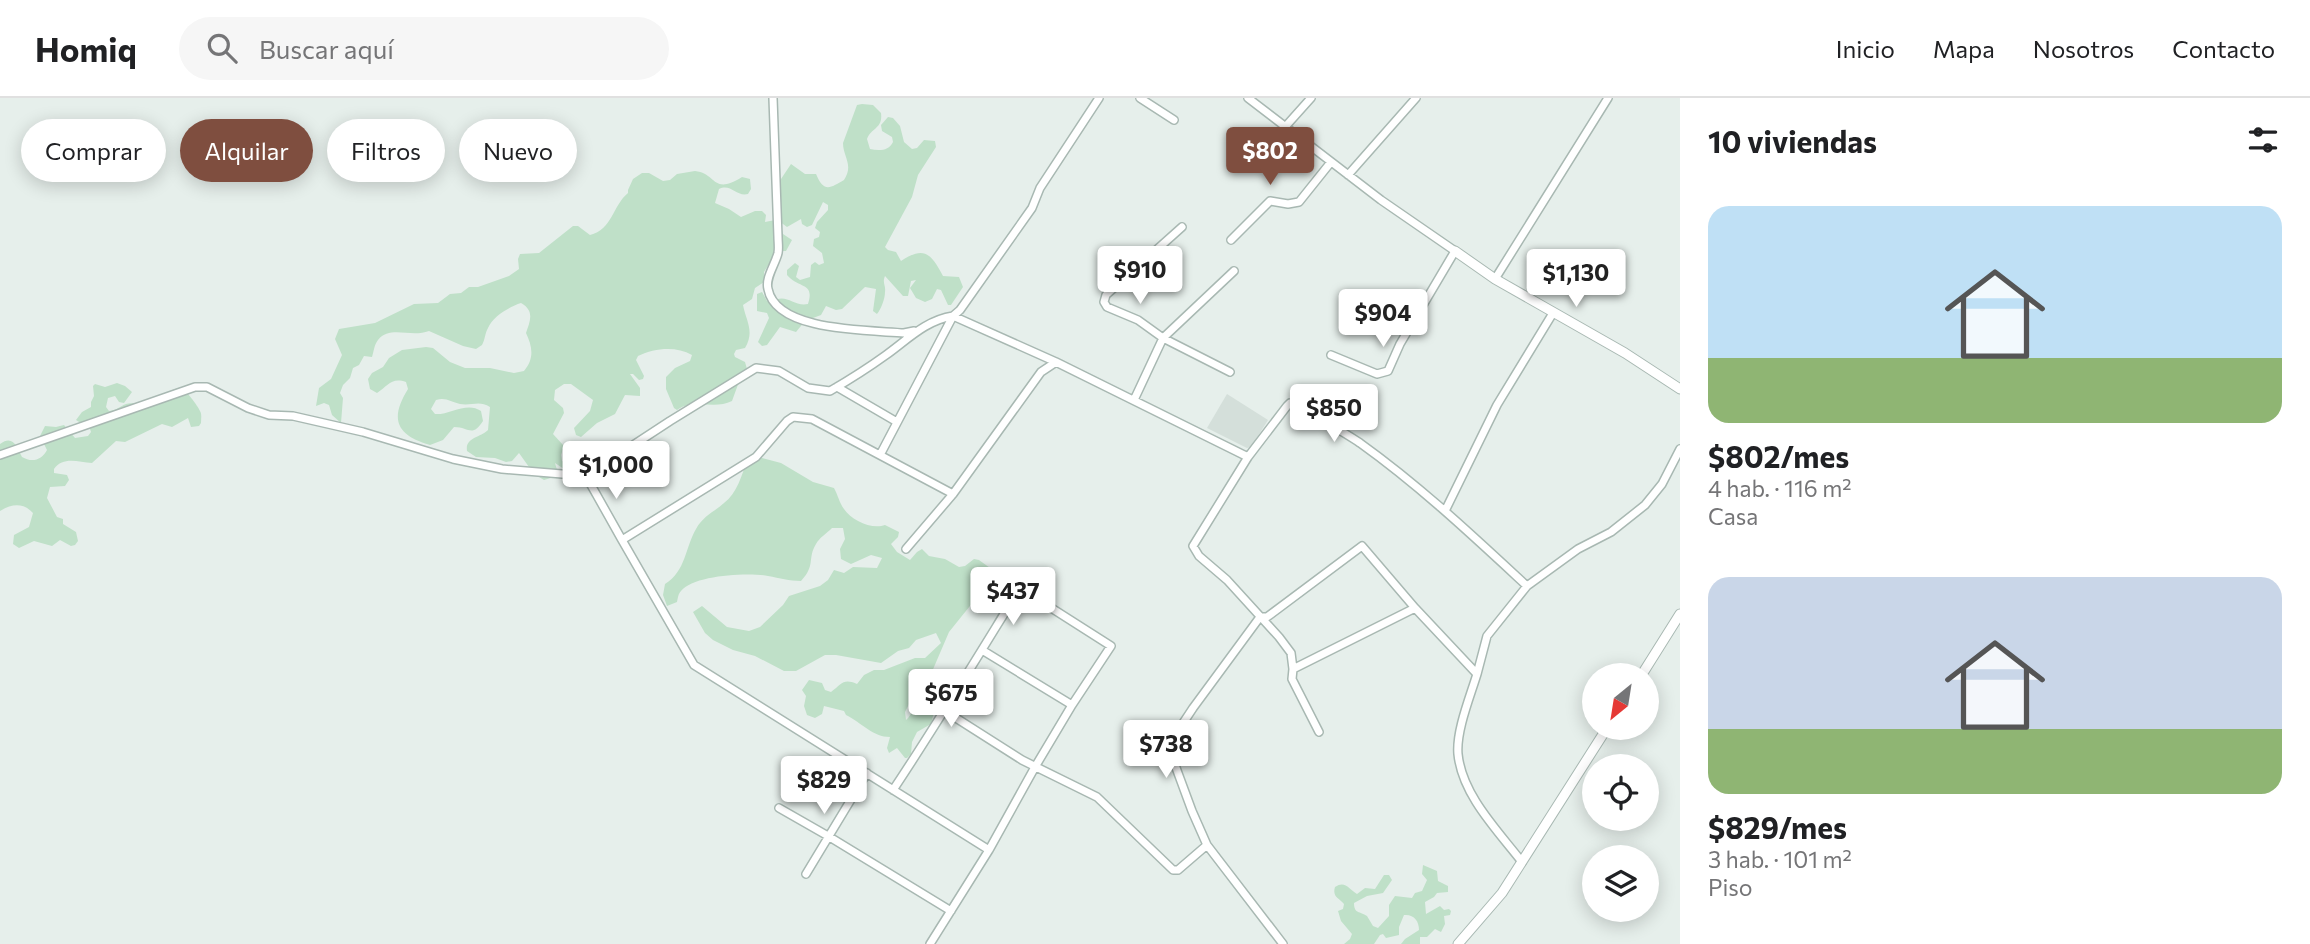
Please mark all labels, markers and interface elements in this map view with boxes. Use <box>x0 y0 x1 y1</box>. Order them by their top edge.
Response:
search box <box>179 17 669 80</box>
text: Homiq <box>35 28 137 69</box>
icon: search <box>203 29 241 67</box>
text: Buscar aquí <box>259 33 394 64</box>
text: Inicio <box>1836 34 1895 63</box>
text: Mapa <box>1933 34 1995 63</box>
text: Nosotros <box>2033 34 2134 63</box>
text: Contacto <box>2172 34 2275 63</box>
chip: Comprar <box>21 119 166 182</box>
chip: Alquilar <box>180 119 313 182</box>
chip: Filtros <box>327 119 445 182</box>
chip: Nuevo <box>459 119 577 182</box>
icon: filters <box>2244 121 2282 159</box>
text: 10 viviendas <box>1708 122 1877 159</box>
pin: $802 <box>1229 127 1311 187</box>
text: $802 <box>1242 136 1298 164</box>
pin: $910 <box>1099 246 1181 306</box>
pin: $1,130 <box>1519 250 1633 309</box>
icon: home <box>1932 251 2058 377</box>
text: $910 <box>1113 255 1167 283</box>
text: $1,130 <box>1543 258 1609 286</box>
pin: $904 <box>1342 289 1424 349</box>
text: $904 <box>1355 298 1411 326</box>
pin: $850 <box>1293 384 1375 444</box>
text: $850 <box>1306 393 1362 421</box>
text: $802/mes <box>1708 437 1849 474</box>
pin: $1,000 <box>559 442 673 501</box>
text: $1,000 <box>579 450 653 478</box>
text: 4 hab. · 116 m² <box>1708 474 1851 502</box>
text: Casa <box>1708 502 1758 530</box>
pin: $437 <box>972 568 1054 627</box>
text: $437 <box>986 576 1040 604</box>
icon: home <box>1932 622 2058 748</box>
north arrow <box>1582 663 1659 740</box>
map controls <box>1582 663 1659 922</box>
pin: $675 <box>910 670 992 729</box>
text: $675 <box>924 678 978 706</box>
pin: $738 <box>1125 720 1207 780</box>
text: $738 <box>1139 729 1193 757</box>
button: locate <box>1582 754 1659 831</box>
pin: $829 <box>783 756 865 816</box>
text: $829 <box>797 765 851 793</box>
text: $829/mes <box>1708 808 1847 845</box>
button: layers <box>1582 845 1659 922</box>
text: 3 hab. · 101 m² <box>1708 845 1852 873</box>
text: Piso <box>1708 873 1753 901</box>

